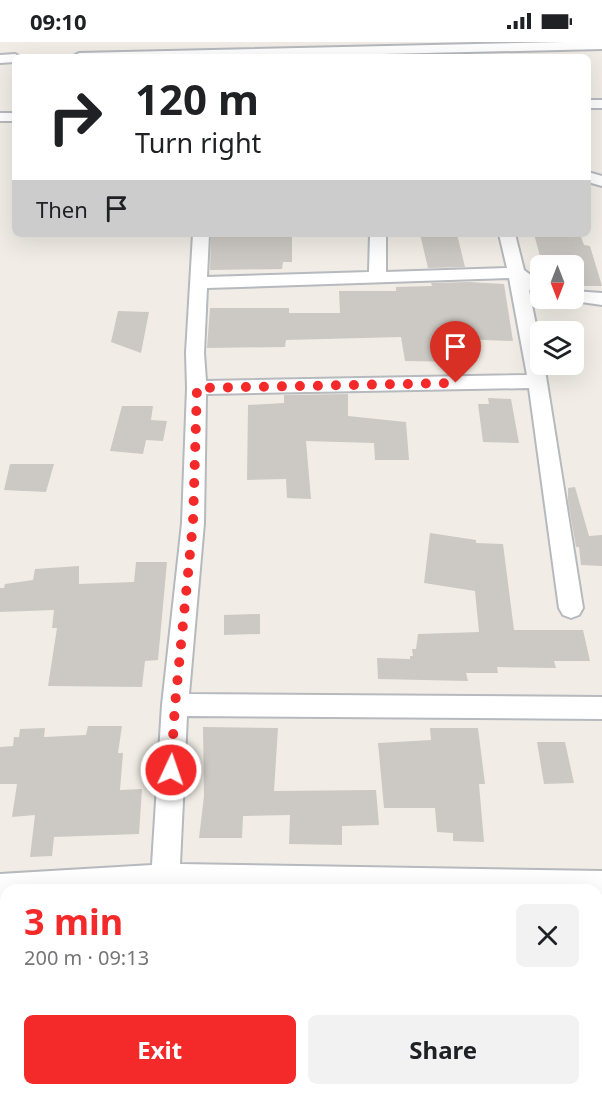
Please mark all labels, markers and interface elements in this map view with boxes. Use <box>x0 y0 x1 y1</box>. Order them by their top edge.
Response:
text: 09:10 <box>30 6 87 36</box>
text: 120 m <box>135 70 259 127</box>
icon: right <box>36 78 114 156</box>
text: Turn right <box>135 124 261 161</box>
icon: arrive <box>100 192 133 225</box>
text: Then <box>36 194 88 224</box>
north arrow <box>530 255 584 309</box>
map controls <box>530 255 584 375</box>
pin <box>430 321 481 383</box>
button: layers <box>530 321 584 375</box>
icon: arrive <box>439 330 472 363</box>
position arrow <box>139 738 203 802</box>
text: 3 min <box>24 897 123 946</box>
button: close <box>516 904 579 967</box>
text: 200 m · 09:13 <box>24 944 149 971</box>
button: Exit <box>24 1015 296 1084</box>
button: Share <box>308 1015 579 1084</box>

